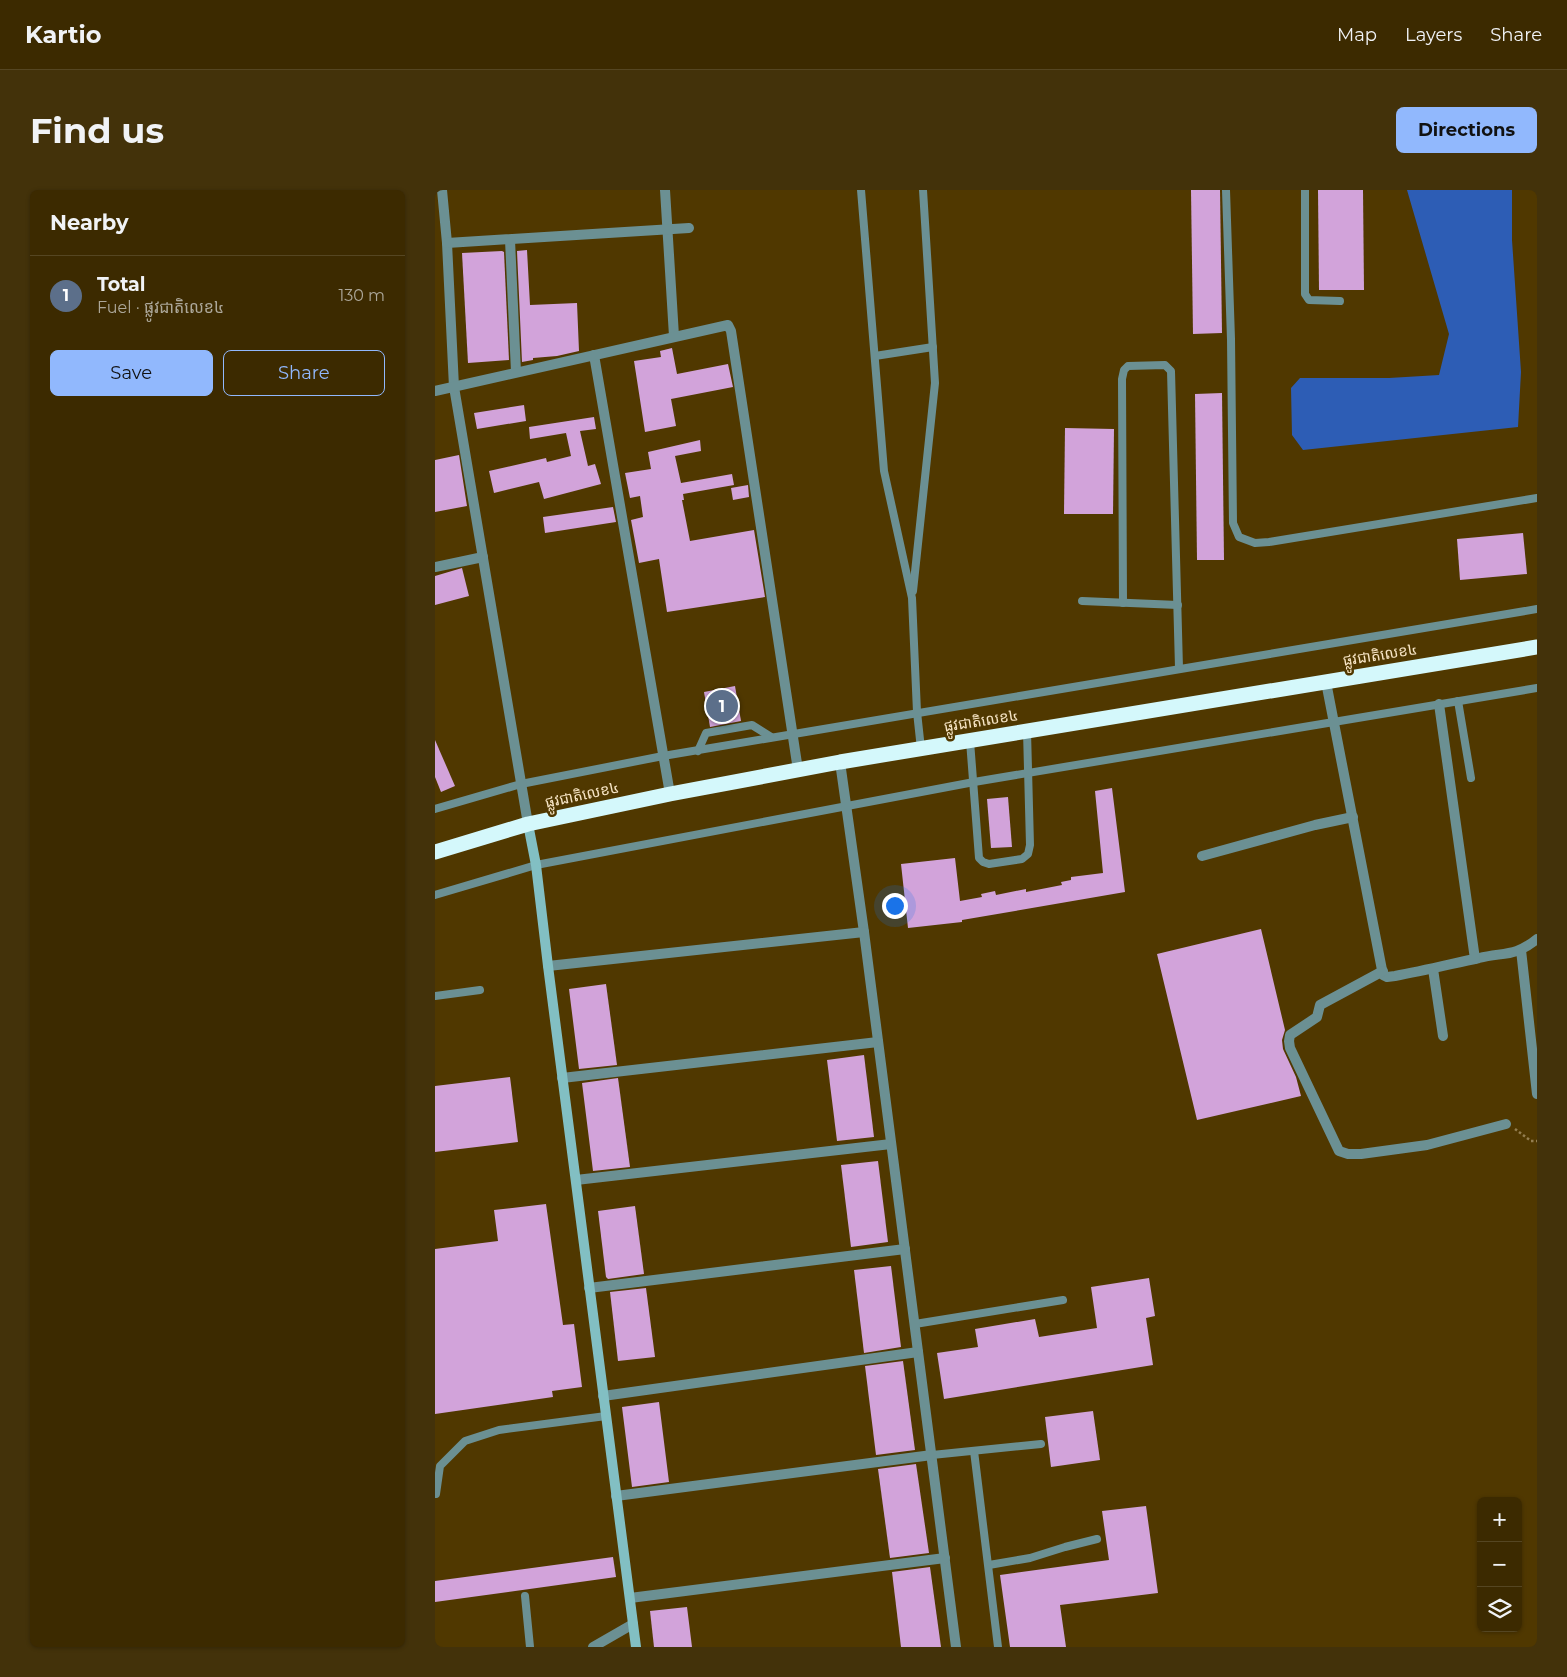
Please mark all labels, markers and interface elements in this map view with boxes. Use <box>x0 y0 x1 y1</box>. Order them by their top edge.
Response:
text: Kartio <box>25 20 101 49</box>
text: Map <box>1337 24 1377 46</box>
text: Layers <box>1405 24 1462 46</box>
text: Share <box>1490 24 1542 46</box>
button: Directions <box>1396 107 1537 153</box>
text: Find us <box>30 109 164 152</box>
text: Nearby <box>50 210 129 235</box>
text: Total <box>97 273 146 296</box>
text: 1 <box>63 286 69 305</box>
text: 130 m <box>338 286 385 305</box>
text: Fuel · ផ្លូវជាតិលេខ៤ <box>97 298 224 317</box>
button: Save <box>50 350 213 396</box>
button: Share <box>223 350 385 396</box>
street label: ផ្លូវជាតិលេខ៤ <box>1341 639 1419 674</box>
pin: 1 <box>706 687 738 725</box>
street label: ផ្លូវជាតិលេខ៤ <box>942 705 1020 740</box>
street label: ផ្លូវជាតិលេខ៤ <box>543 777 622 816</box>
your location <box>882 893 908 919</box>
map controls <box>1477 1497 1522 1632</box>
button: + <box>1477 1497 1522 1542</box>
button: − <box>1477 1542 1522 1587</box>
button: layers <box>1477 1587 1522 1632</box>

